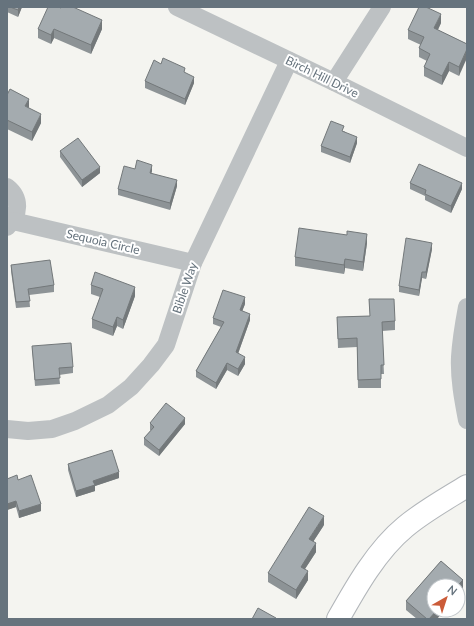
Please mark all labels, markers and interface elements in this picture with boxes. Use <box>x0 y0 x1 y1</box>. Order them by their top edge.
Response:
street label: Birch Hill Drive <box>283 52 361 101</box>
street label: Sequoia Circle <box>65 226 141 257</box>
street label: Bible Way <box>169 260 201 315</box>
north arrow <box>426 578 466 618</box>
text: N <box>445 582 460 598</box>

